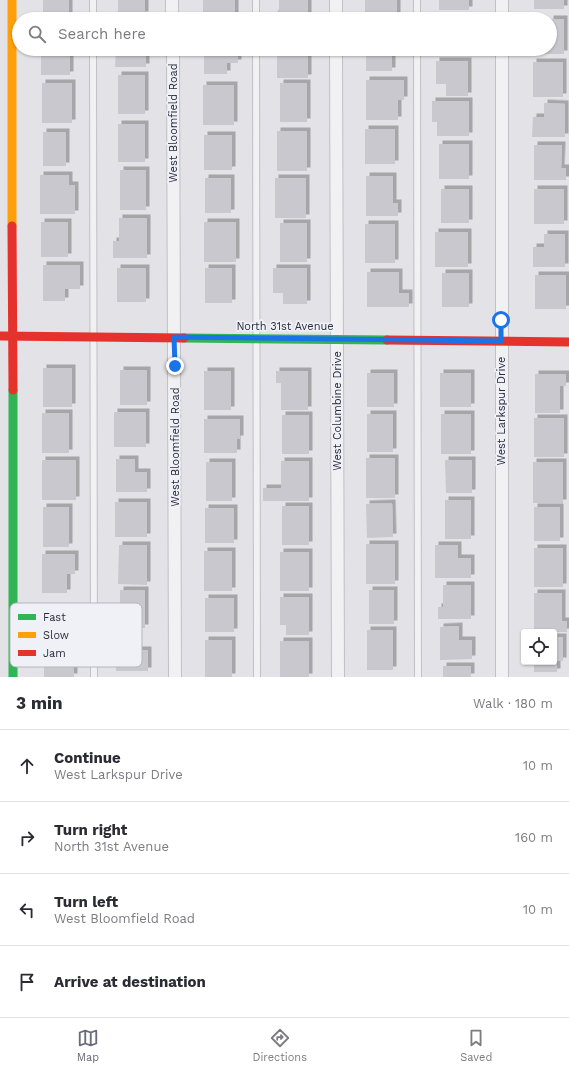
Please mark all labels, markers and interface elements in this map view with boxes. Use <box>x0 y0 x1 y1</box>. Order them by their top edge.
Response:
search box <box>12 12 557 56</box>
icon: search <box>26 23 48 45</box>
text: Search here <box>58 25 146 43</box>
street label: West Bloomfield Road <box>167 63 180 183</box>
route start <box>492 311 510 329</box>
street label: North 31st Avenue <box>236 320 334 333</box>
street label: West Columbine Drive <box>331 351 344 471</box>
route end <box>166 357 184 375</box>
street label: West Larkspur Drive <box>495 357 508 465</box>
street label: West Bloomfield Road <box>169 387 182 507</box>
legend <box>10 603 142 667</box>
text: Fast <box>43 611 66 624</box>
text: Slow <box>43 629 69 642</box>
map controls <box>521 629 557 665</box>
button: locate <box>521 629 557 665</box>
text: Jam <box>43 647 66 660</box>
text: 3 min <box>16 693 62 713</box>
text: Walk · 180 m <box>473 696 553 711</box>
text: Continue <box>54 749 121 767</box>
icon: ahead <box>16 755 38 777</box>
text: 10 m <box>523 758 553 773</box>
text: West Larkspur Drive <box>54 767 183 782</box>
text: Turn right <box>54 821 127 839</box>
icon: right <box>16 827 38 849</box>
text: 160 m <box>515 830 553 845</box>
text: North 31st Avenue <box>54 839 169 854</box>
text: Turn left <box>54 893 118 911</box>
icon: left <box>16 899 38 921</box>
text: 10 m <box>523 902 553 917</box>
text: West Bloomfield Road <box>54 911 195 926</box>
icon: arrive <box>16 971 38 993</box>
text: Arrive at destination <box>54 973 206 991</box>
tab: Map <box>77 1027 99 1064</box>
tab: Directions <box>253 1027 307 1064</box>
tab: Saved <box>460 1027 492 1064</box>

